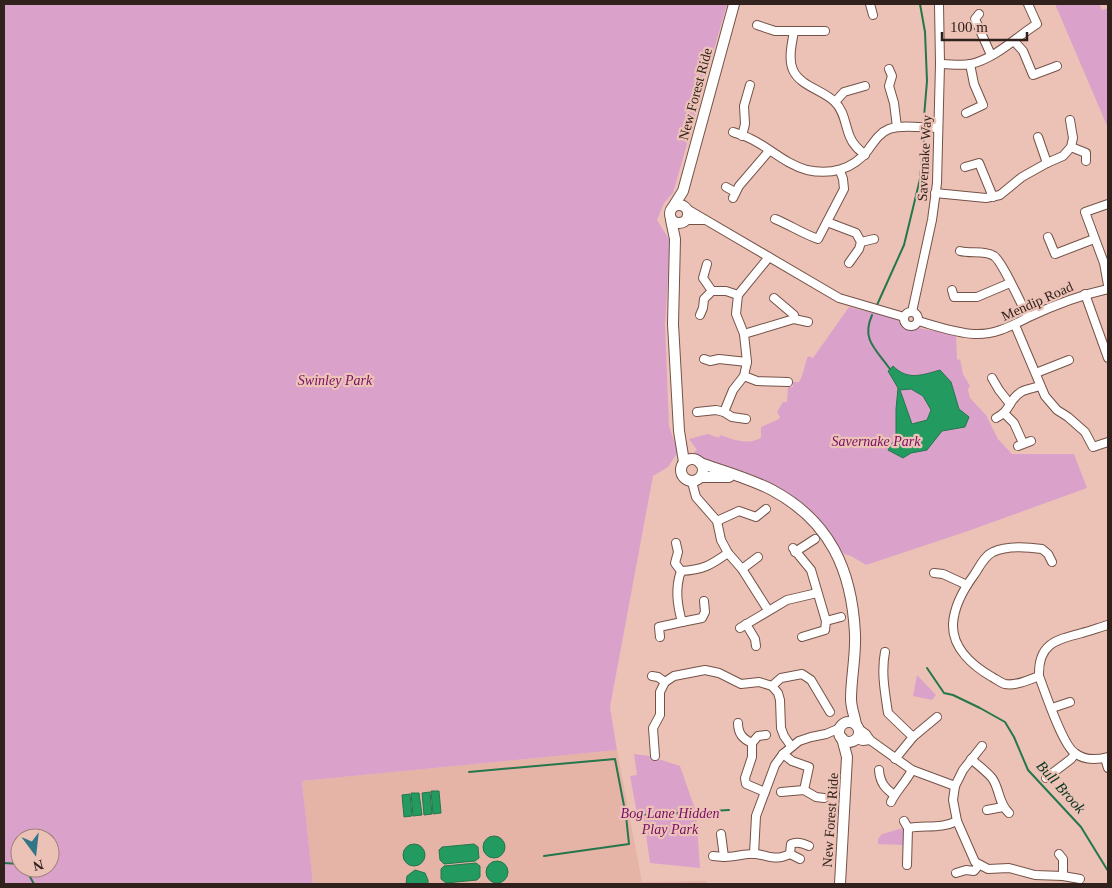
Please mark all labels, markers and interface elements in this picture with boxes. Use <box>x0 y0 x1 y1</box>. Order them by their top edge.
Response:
scale bar <box>942 10 1027 42</box>
text: 100 m <box>950 19 988 35</box>
street label: New Forest Ride <box>676 46 715 142</box>
street label: Savernake Way <box>915 114 934 202</box>
street label: Mendip Road <box>999 279 1075 324</box>
park label: Swinley Park <box>298 373 373 388</box>
park label: Savernake Park <box>831 434 921 449</box>
water label: Bull Brook <box>1033 758 1089 817</box>
street label: New Forest Ride <box>820 772 841 868</box>
park label: Bog Lane Hidden Play Park <box>621 806 719 837</box>
north arrow <box>10 828 60 878</box>
text: N <box>31 857 45 874</box>

